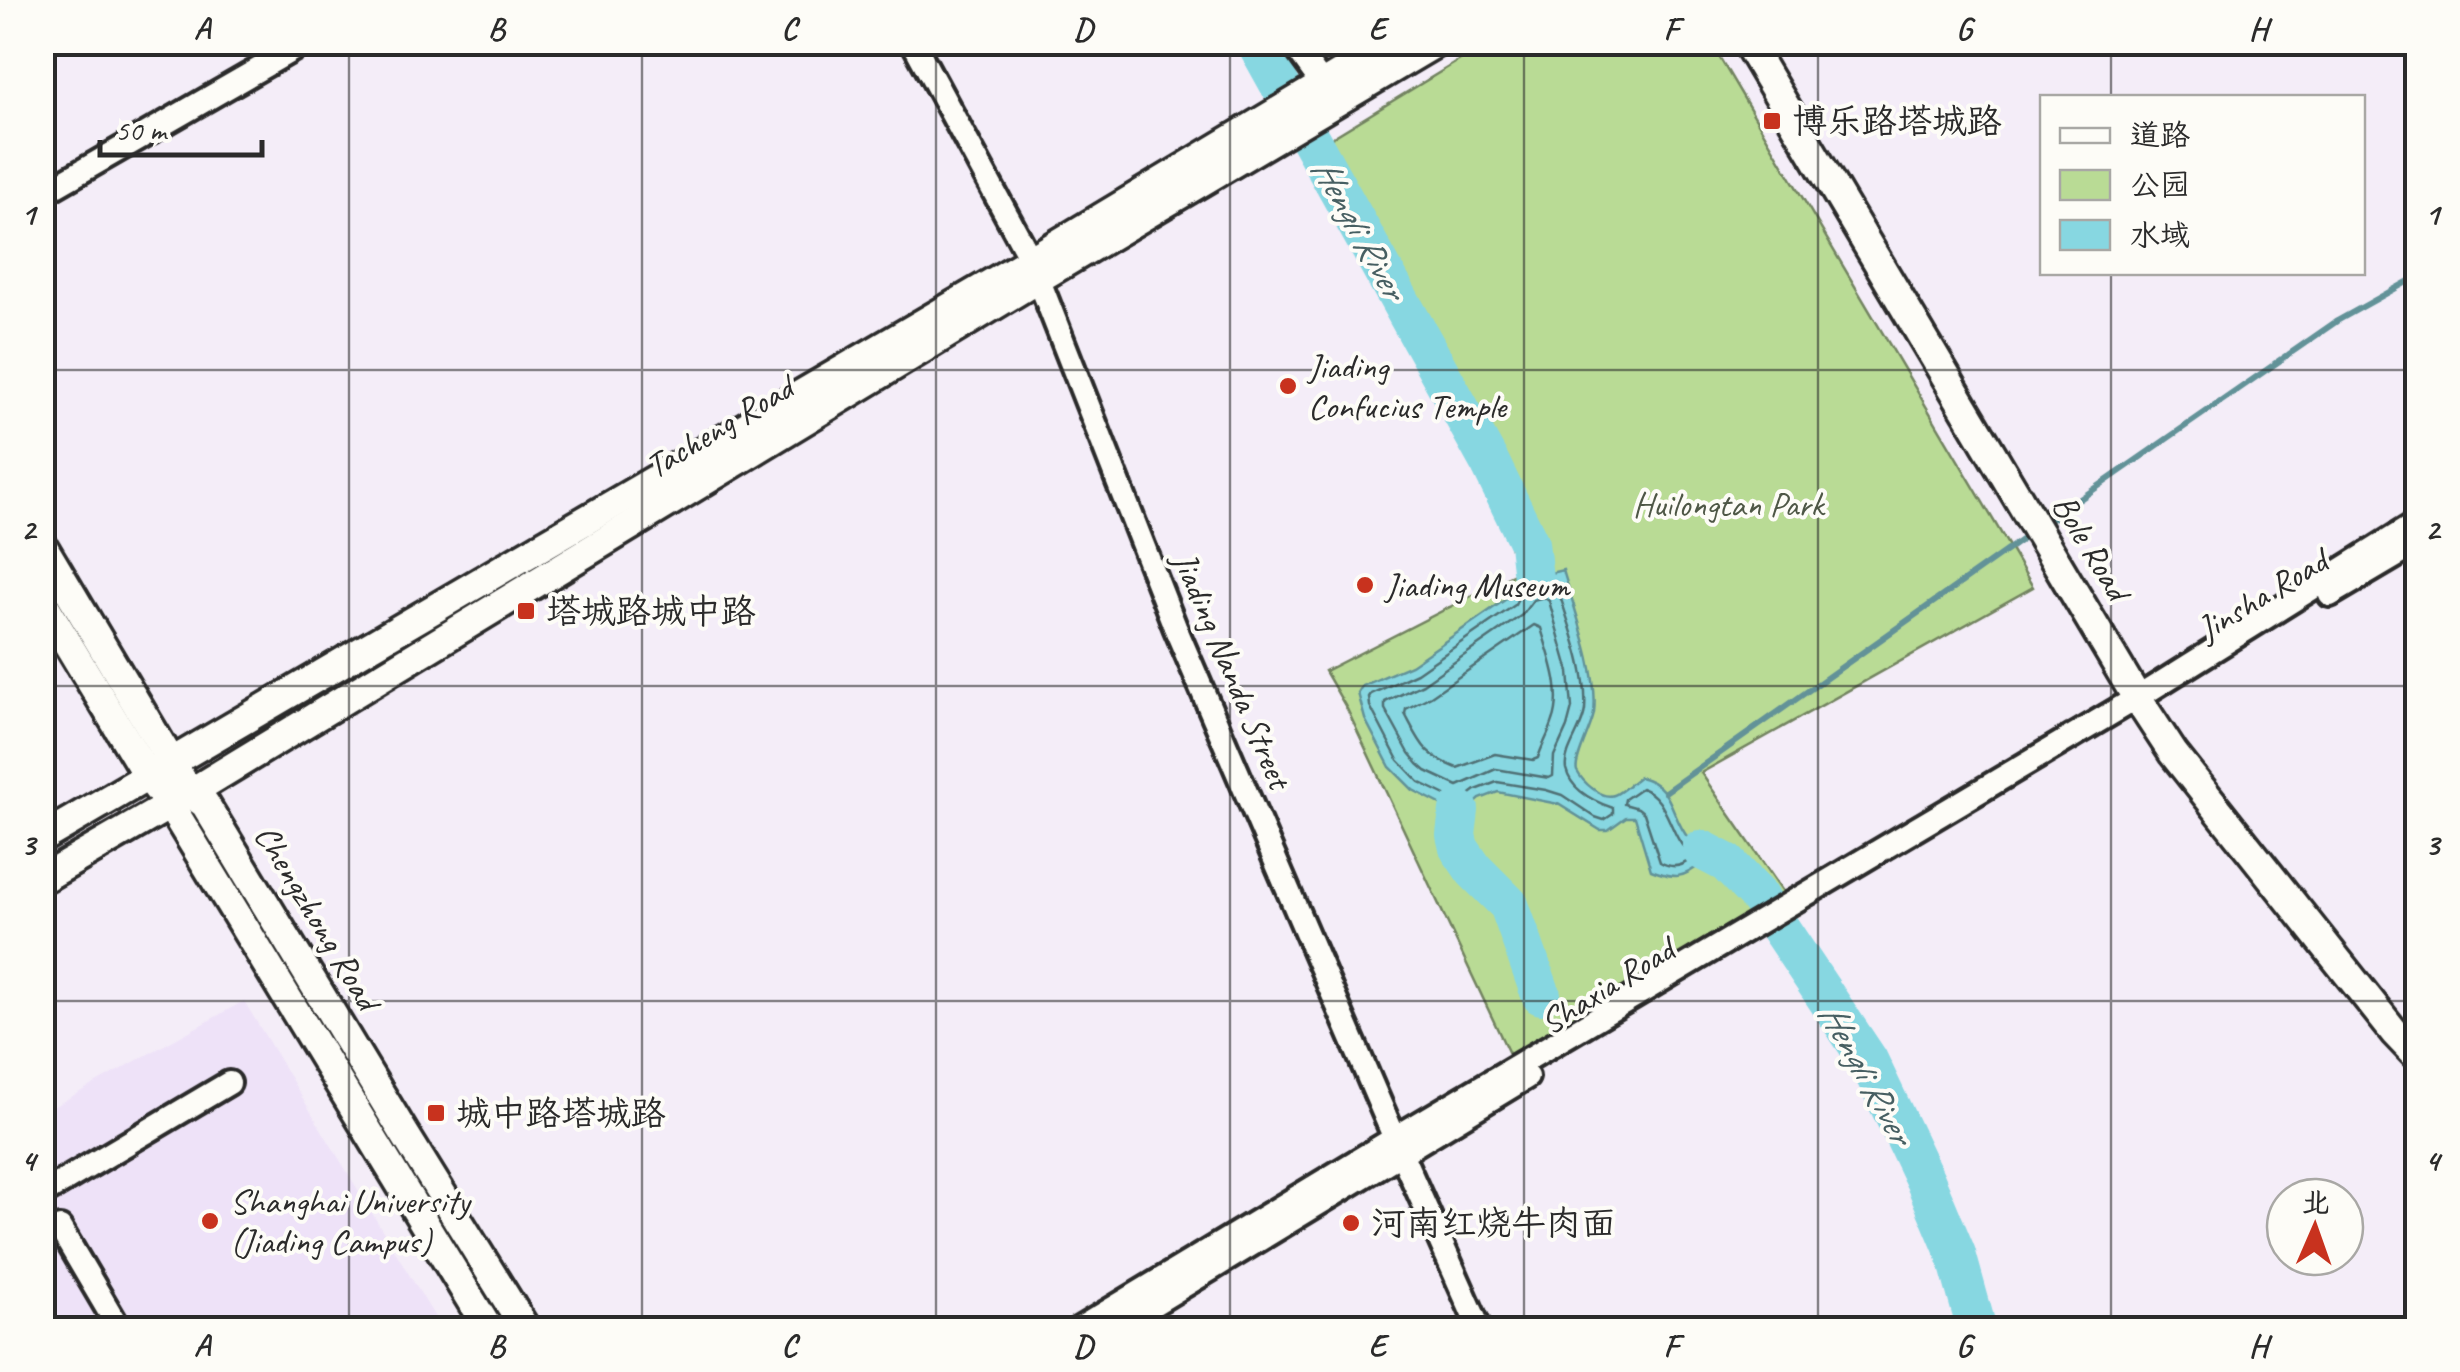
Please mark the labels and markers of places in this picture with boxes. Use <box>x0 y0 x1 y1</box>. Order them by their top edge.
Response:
place label: 博乐路塔城路 <box>1792 99 2002 144</box>
marker: 博乐路塔城路 <box>1761 110 1783 132</box>
place label: Jiading Confucius Temple <box>1306 344 1509 429</box>
marker: Jiading Confucius Temple <box>1277 375 1299 397</box>
place label: Jiading Museum <box>1383 563 1572 608</box>
marker: Jiading Museum <box>1354 574 1376 596</box>
place label: 塔城路城中路 <box>546 589 756 634</box>
marker: 塔城路城中路 <box>515 600 537 622</box>
place label: 城中路塔城路 <box>456 1091 666 1136</box>
marker: 城中路塔城路 <box>425 1102 447 1124</box>
place label: Shanghai University (Jiading Campus) <box>230 1179 473 1264</box>
place label: 河南红烧牛肉面 <box>1371 1201 1616 1246</box>
marker: Shanghai University (Jiading Campus) <box>199 1210 221 1232</box>
marker: 河南红烧牛肉面 <box>1340 1212 1362 1234</box>

